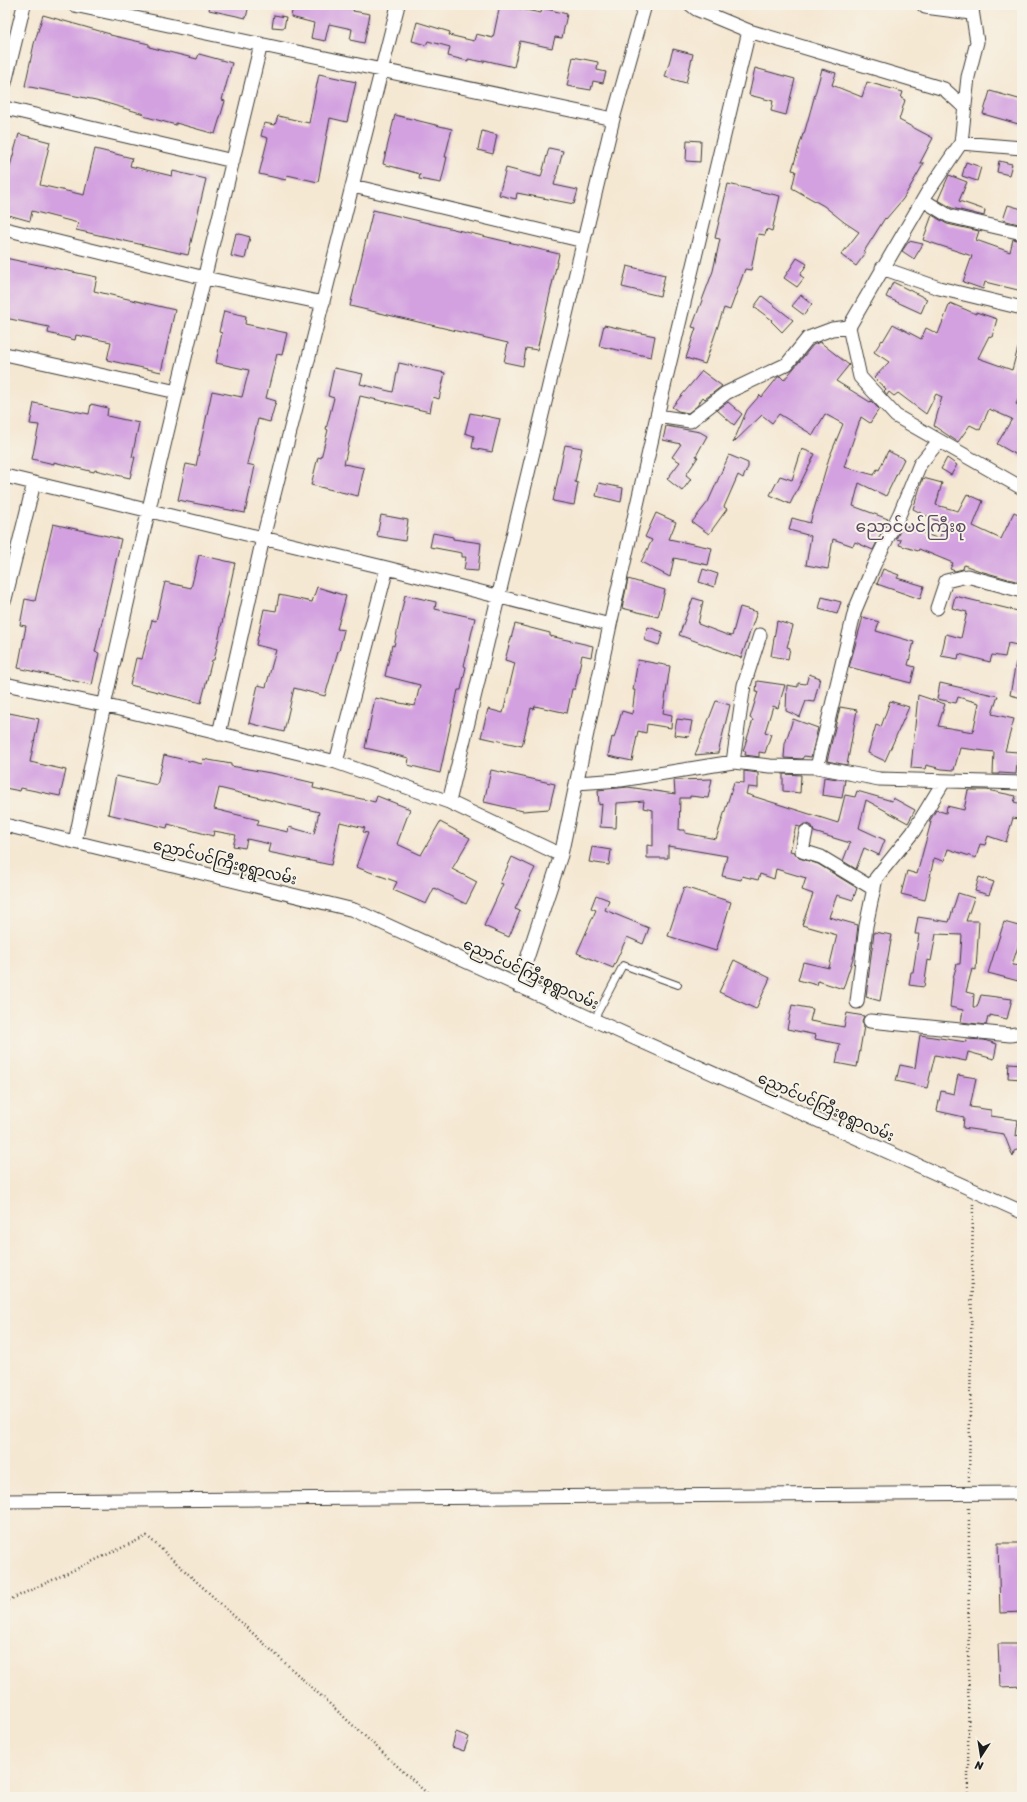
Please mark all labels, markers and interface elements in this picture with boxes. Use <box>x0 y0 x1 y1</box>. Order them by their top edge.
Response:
district label: ညောင်ပင်ကြီးစု <box>855 511 967 541</box>
street label: ညောင်ပင်ကြီးစုရွာလမ်း <box>150 832 300 892</box>
street label: ညောင်ပင်ကြီးစုရွာလမ်း <box>459 931 603 1017</box>
street label: ညောင်ပင်ကြီးစုရွာလမ်း <box>753 1065 899 1149</box>
north arrow <box>961 1736 1001 1776</box>
text: N <box>973 1755 986 1776</box>

